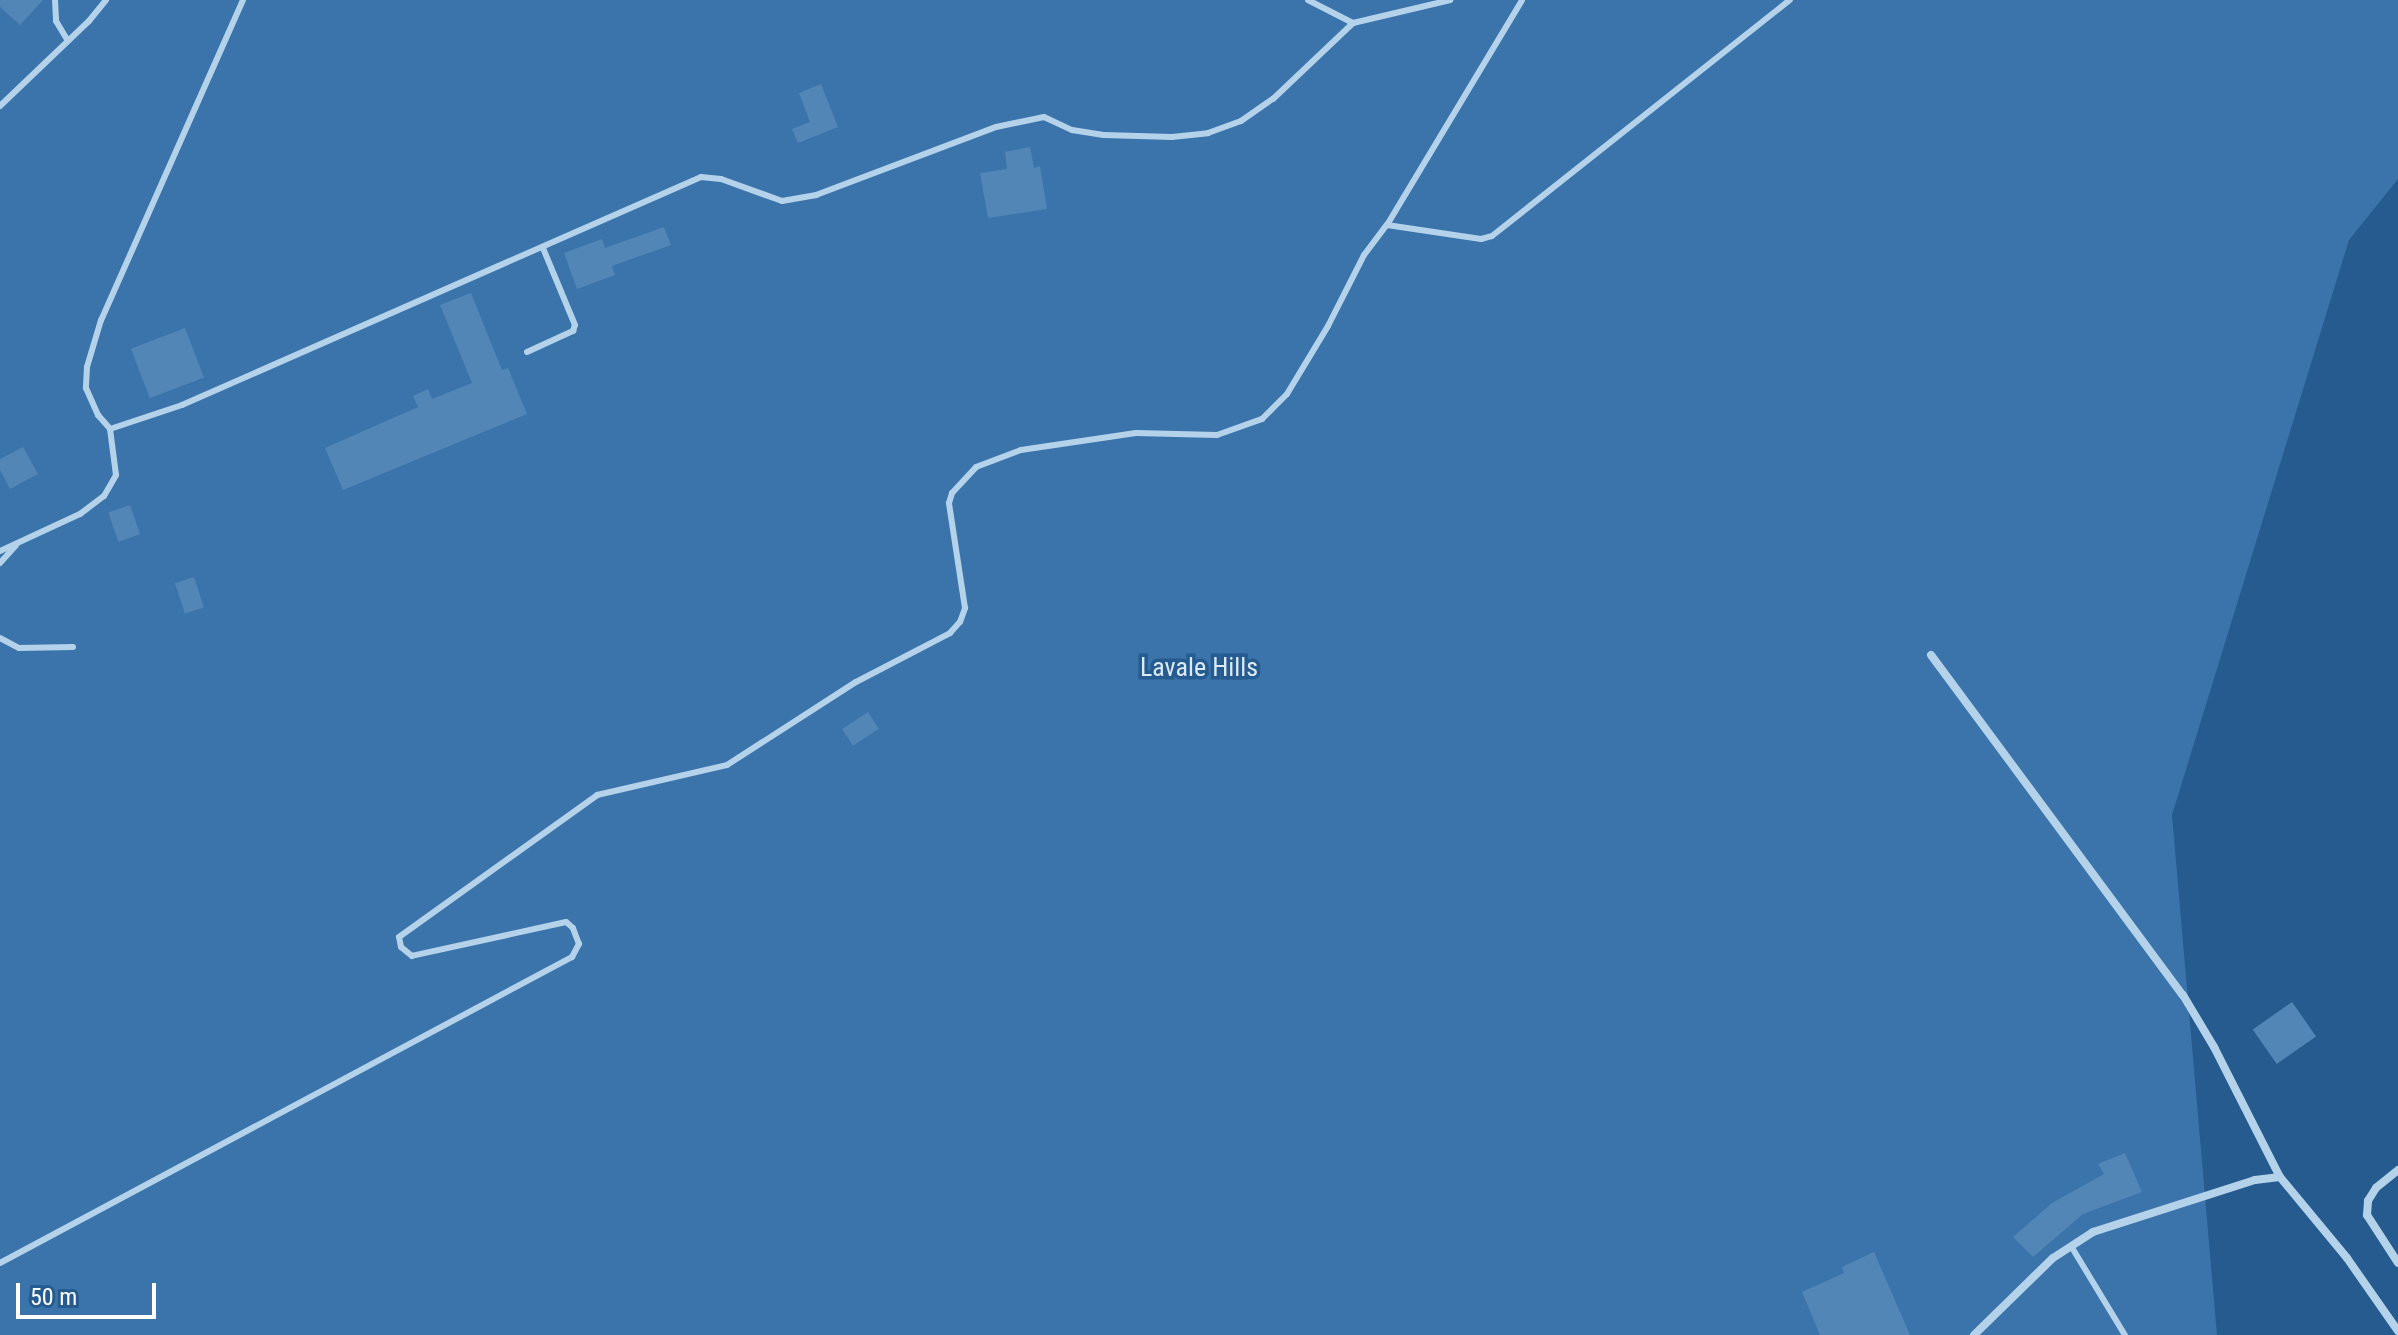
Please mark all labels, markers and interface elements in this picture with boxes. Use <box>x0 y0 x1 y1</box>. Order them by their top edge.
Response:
park label: Lavale Hills <box>1140 652 1258 684</box>
scale bar <box>20 1267 160 1317</box>
text: 50 m <box>30 1283 77 1311</box>

